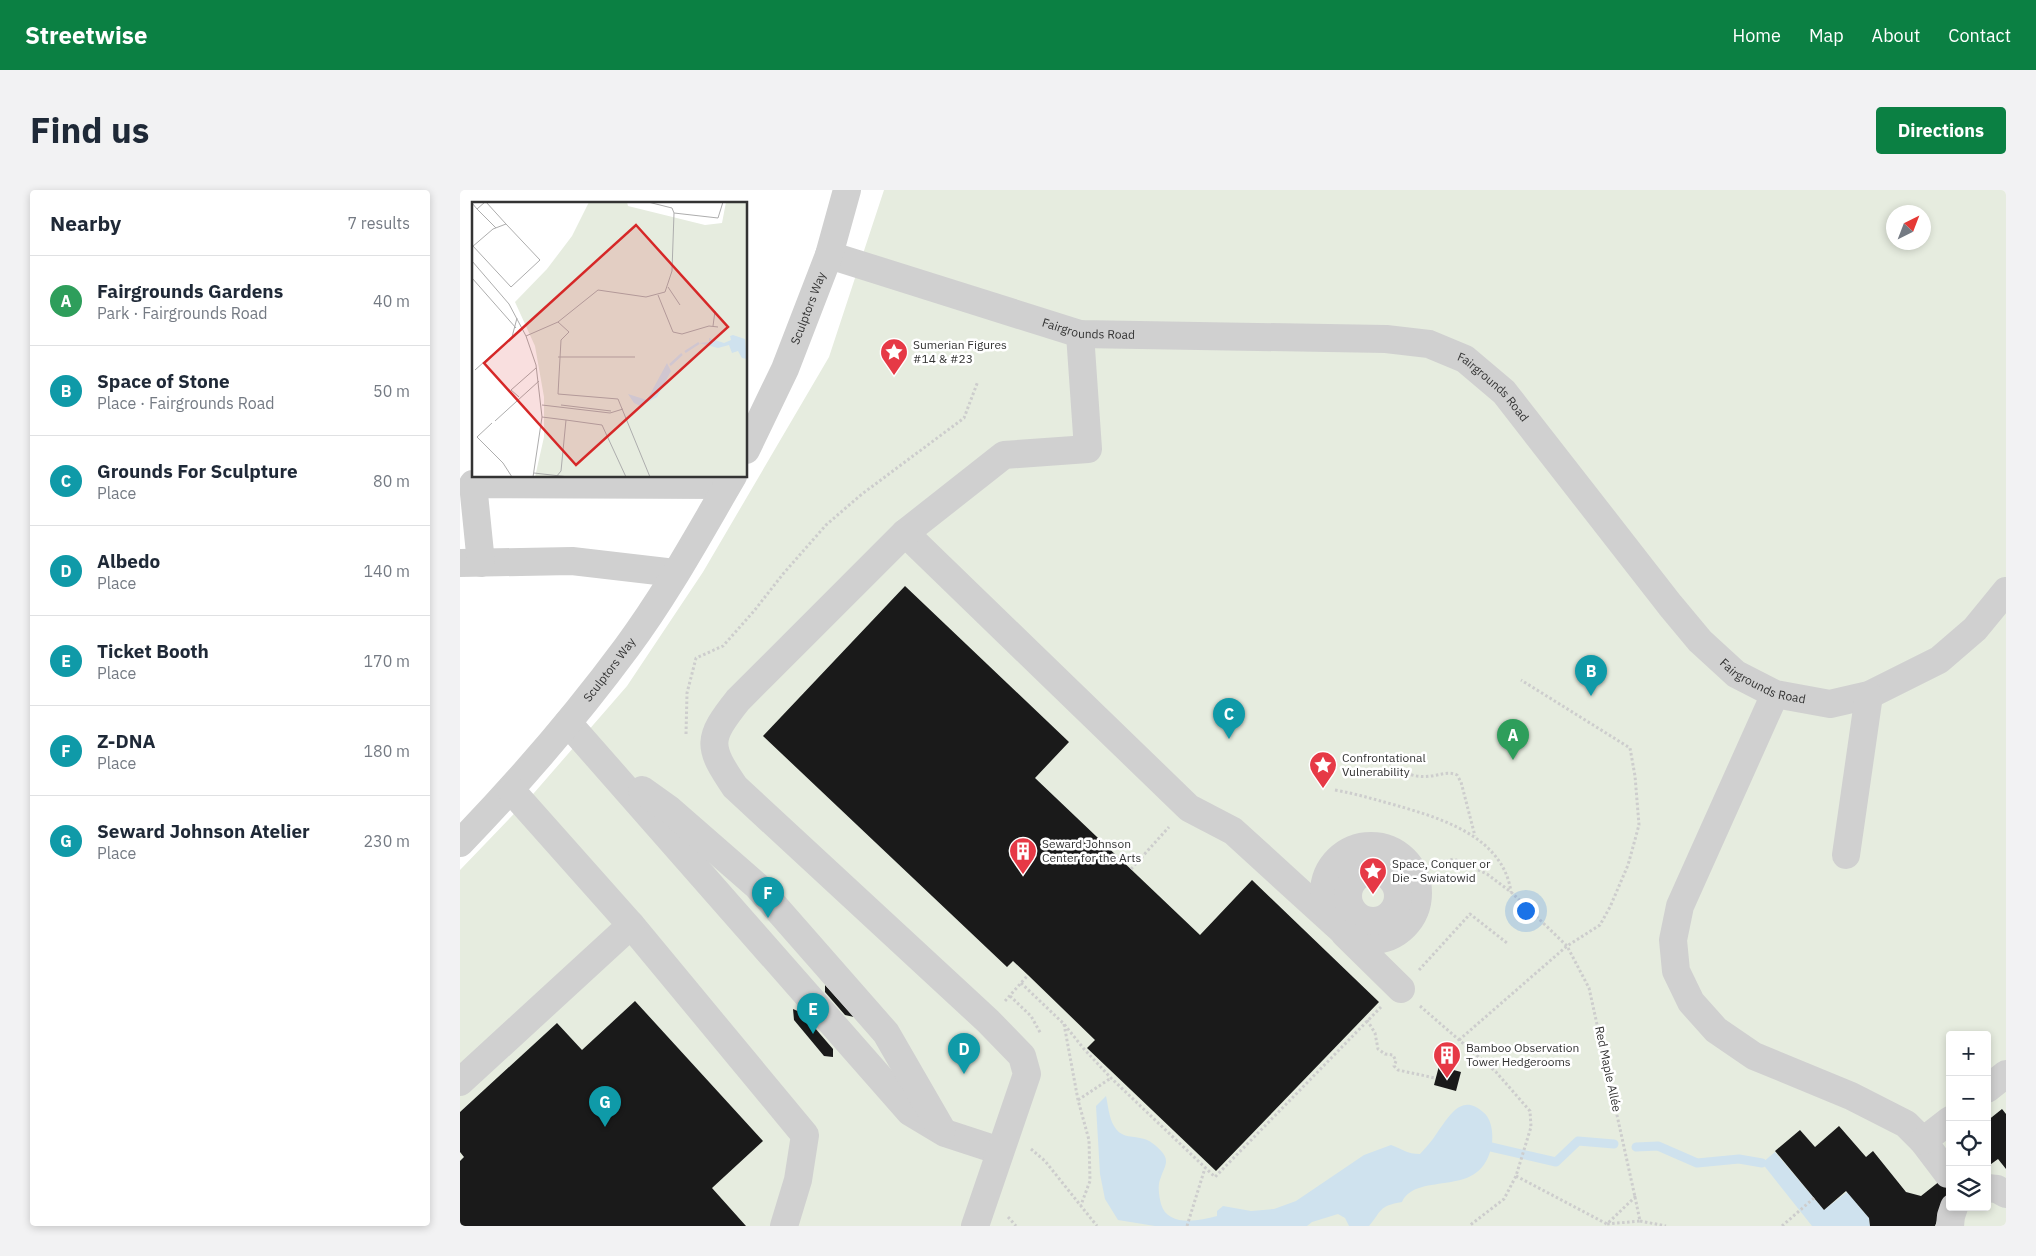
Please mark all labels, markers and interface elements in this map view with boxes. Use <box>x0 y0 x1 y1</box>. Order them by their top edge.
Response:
text: Streetwise <box>25 19 147 51</box>
text: Home <box>1733 24 1781 47</box>
text: Map <box>1809 24 1844 47</box>
text: About <box>1872 24 1920 47</box>
text: Contact <box>1948 24 2011 47</box>
text: Find us <box>30 107 149 153</box>
button: Directions <box>1876 107 2006 154</box>
inset map <box>472 202 748 478</box>
north arrow <box>1886 205 1931 250</box>
text: Nearby <box>50 209 121 237</box>
text: 7 results <box>347 213 410 233</box>
street label: Sculptors Way <box>787 269 829 347</box>
text: Fairgrounds Gardens <box>97 279 283 303</box>
text: A <box>61 291 71 311</box>
text: 40 m <box>373 291 410 311</box>
text: Park · Fairgrounds Road <box>97 303 268 323</box>
street label: Fairgrounds Road <box>1040 315 1135 342</box>
place icon: Sumerian Figures #14 & #23 <box>879 337 909 376</box>
place label: Sumerian Figures #14 & #23 <box>913 337 1007 366</box>
street label: Fairgrounds Road <box>1455 349 1532 424</box>
text: Space of Stone <box>97 369 230 393</box>
text: B <box>61 381 71 401</box>
text: 50 m <box>373 381 410 401</box>
text: Place · Fairgrounds Road <box>97 393 274 413</box>
text: Grounds For Sculpture <box>97 459 298 483</box>
text: C <box>61 471 71 491</box>
text: 80 m <box>373 471 410 491</box>
text: Place <box>97 483 136 503</box>
text: Albedo <box>97 549 160 573</box>
text: D <box>60 561 72 581</box>
text: 140 m <box>363 561 410 581</box>
text: Place <box>97 573 136 593</box>
street label: Sculptors Way <box>580 634 638 705</box>
text: Ticket Booth <box>97 639 209 663</box>
text: E <box>61 651 71 671</box>
text: 170 m <box>363 651 410 671</box>
pin: B <box>1575 655 1607 696</box>
street label: Fairgrounds Road <box>1717 655 1807 706</box>
text: Place <box>97 663 136 683</box>
pin: C <box>1213 698 1245 739</box>
pin: A <box>1497 719 1529 760</box>
text: Z-DNA <box>97 729 155 753</box>
text: F <box>61 741 71 761</box>
text: 180 m <box>363 741 410 761</box>
place icon: Confrontational Vulnerability <box>1308 750 1338 789</box>
place label: Confrontational Vulnerability <box>1342 750 1426 779</box>
text: Place <box>97 753 136 773</box>
text: Seward Johnson Atelier <box>97 819 310 843</box>
text: G <box>60 831 72 851</box>
text: 230 m <box>363 831 410 851</box>
building icon: Seward Johnson Center for the Arts <box>1008 836 1038 875</box>
place label: Seward Johnson Center for the Arts <box>1042 836 1141 865</box>
text: Place <box>97 843 136 863</box>
place icon: Space, Conquer or Die - Swiatowid <box>1358 856 1388 895</box>
place label: Space, Conquer or Die - Swiatowid <box>1392 856 1491 885</box>
pin: F <box>752 877 784 918</box>
your location <box>1513 898 1539 924</box>
pin: E <box>797 993 829 1034</box>
street label: Red Maple Allée <box>1592 1025 1625 1113</box>
map controls <box>1946 1031 1991 1211</box>
button: + <box>1946 1031 1991 1076</box>
pin: D <box>948 1033 980 1074</box>
building icon: Bamboo Observation Tower Hedgerooms <box>1432 1040 1462 1079</box>
place label: Bamboo Observation Tower Hedgerooms <box>1466 1040 1579 1069</box>
button: − <box>1946 1076 1991 1121</box>
pin: G <box>589 1086 621 1127</box>
button: locate <box>1946 1121 1991 1166</box>
button: layers <box>1946 1166 1991 1211</box>

